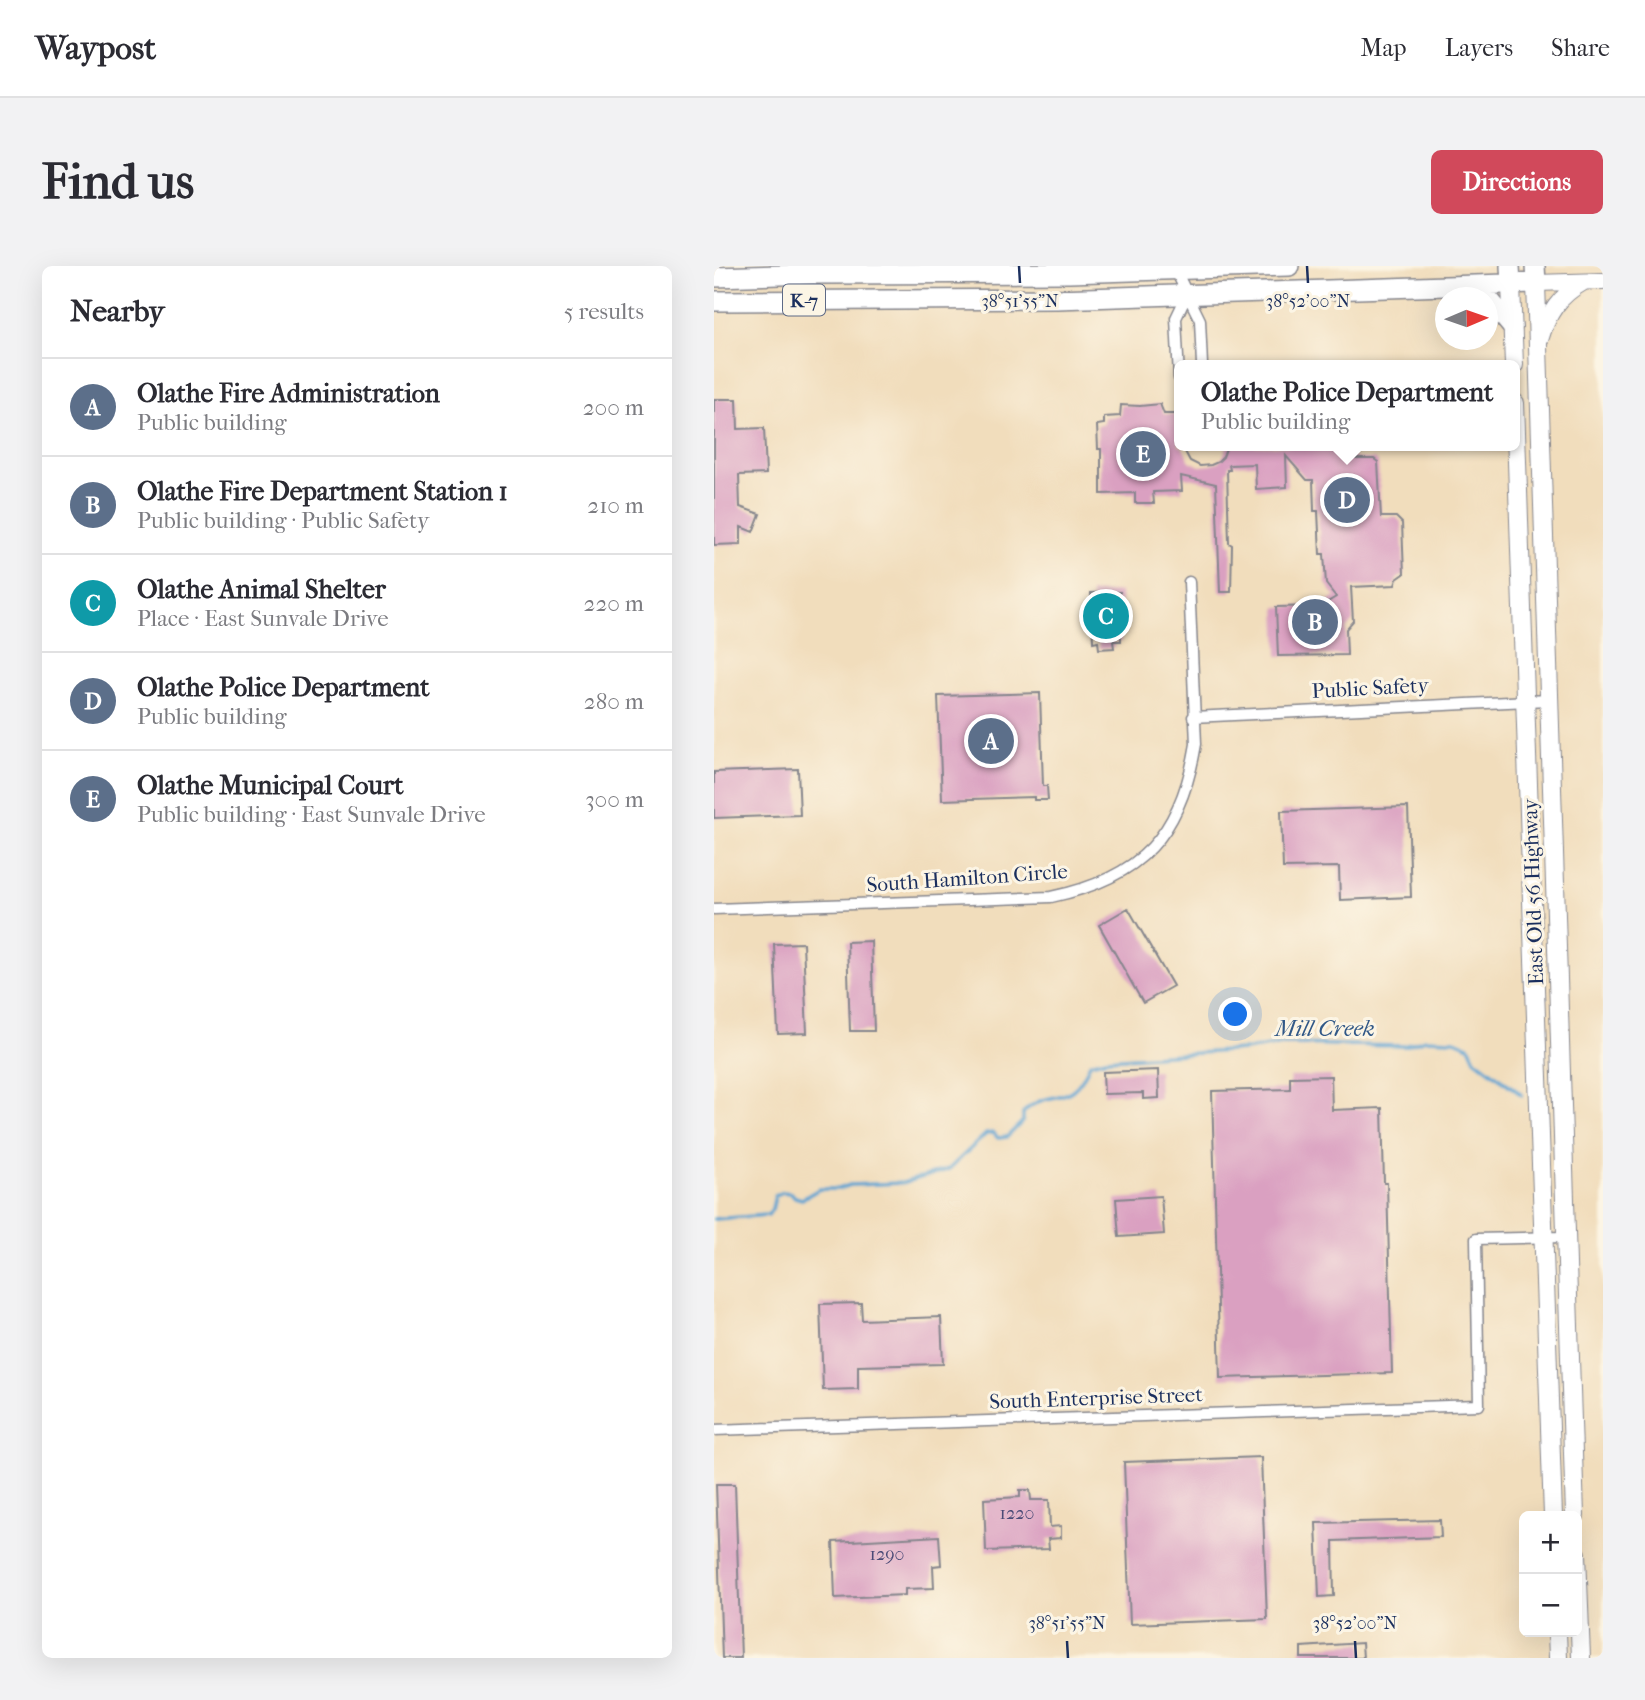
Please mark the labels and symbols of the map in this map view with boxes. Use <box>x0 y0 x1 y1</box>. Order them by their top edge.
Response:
road number: K-7 <box>783 284 825 316</box>
north arrow <box>1435 287 1498 350</box>
text: 38°51'55"N <box>981 291 1059 312</box>
text: 38°52'00"N <box>1266 291 1351 312</box>
pin: E <box>1120 428 1166 480</box>
pin: D <box>1324 474 1370 526</box>
pin: C <box>1083 590 1129 642</box>
pin: B <box>1292 596 1338 648</box>
street label: Public Safety <box>1311 673 1430 703</box>
pin: A <box>968 715 1014 767</box>
street label: East Old 56 Highway <box>1518 797 1548 986</box>
street label: South Hamilton Circle <box>866 859 1068 897</box>
your location <box>1218 997 1252 1031</box>
water label: Mill Creek <box>1273 1015 1375 1042</box>
street label: South Enterprise Street <box>989 1382 1204 1414</box>
house number: 1220 <box>1000 1503 1034 1524</box>
house number: 1290 <box>869 1544 905 1565</box>
text: 38°51'55"N <box>1028 1613 1106 1634</box>
text: 38°52'00"N <box>1313 1613 1398 1634</box>

